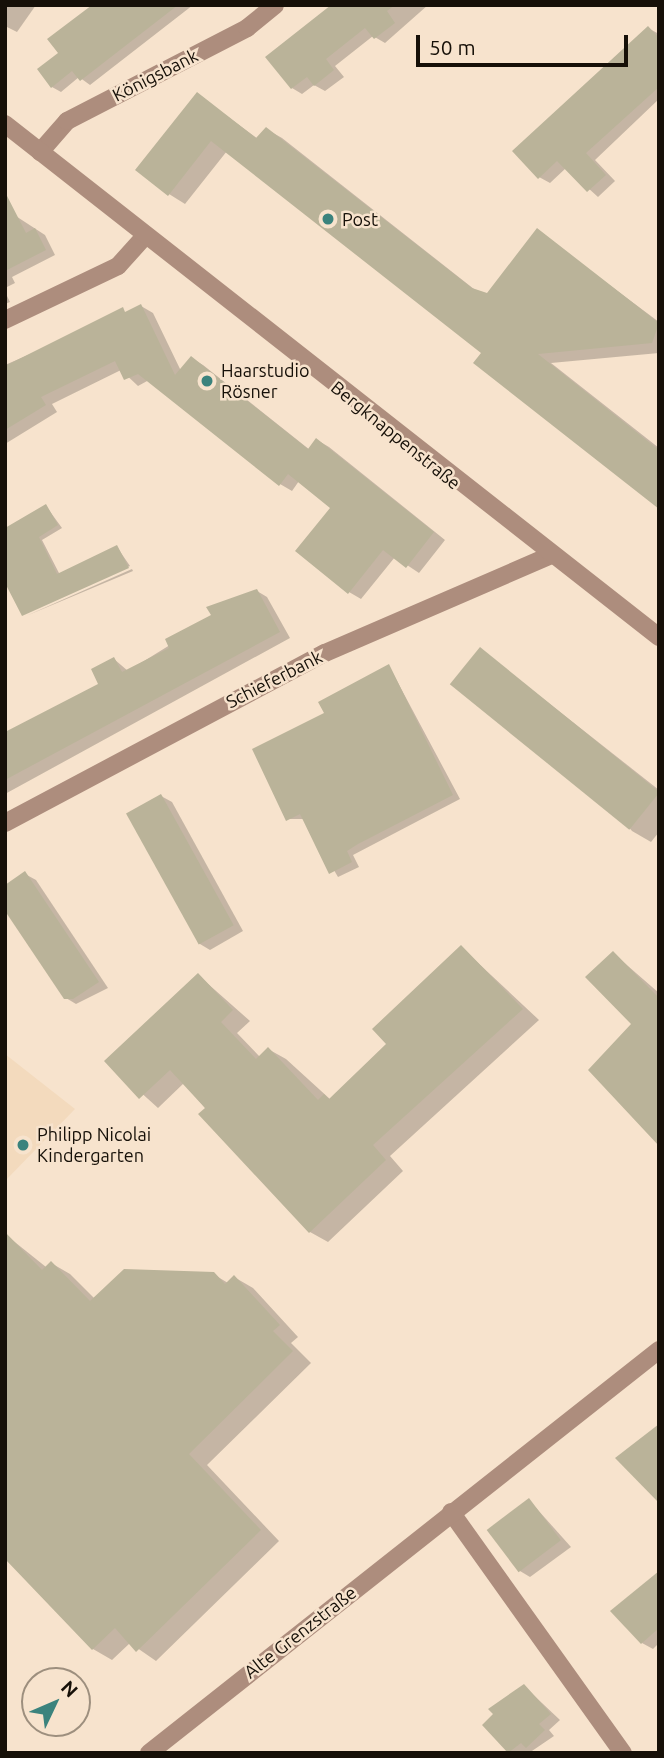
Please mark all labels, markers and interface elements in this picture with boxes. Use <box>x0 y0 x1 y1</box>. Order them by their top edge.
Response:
scale bar <box>419 21 631 65</box>
text: 50 m <box>429 35 476 59</box>
street label: Königsbank <box>109 44 201 106</box>
place label: Post <box>342 208 378 230</box>
marker: Post <box>320 211 336 227</box>
place label: Haarstudio Rösner <box>221 360 309 402</box>
marker: Haarstudio Rösner <box>199 373 215 389</box>
street label: Bergknappenstraße <box>327 376 465 494</box>
street label: Schieferbank <box>222 646 326 712</box>
place label: Philipp Nicolai Kindergarten <box>37 1124 151 1166</box>
marker: Philipp Nicolai Kindergarten <box>15 1137 31 1153</box>
street label: Alte Grenzstraße <box>240 1581 360 1683</box>
north arrow <box>21 1667 91 1737</box>
text: N <box>57 1676 83 1702</box>

